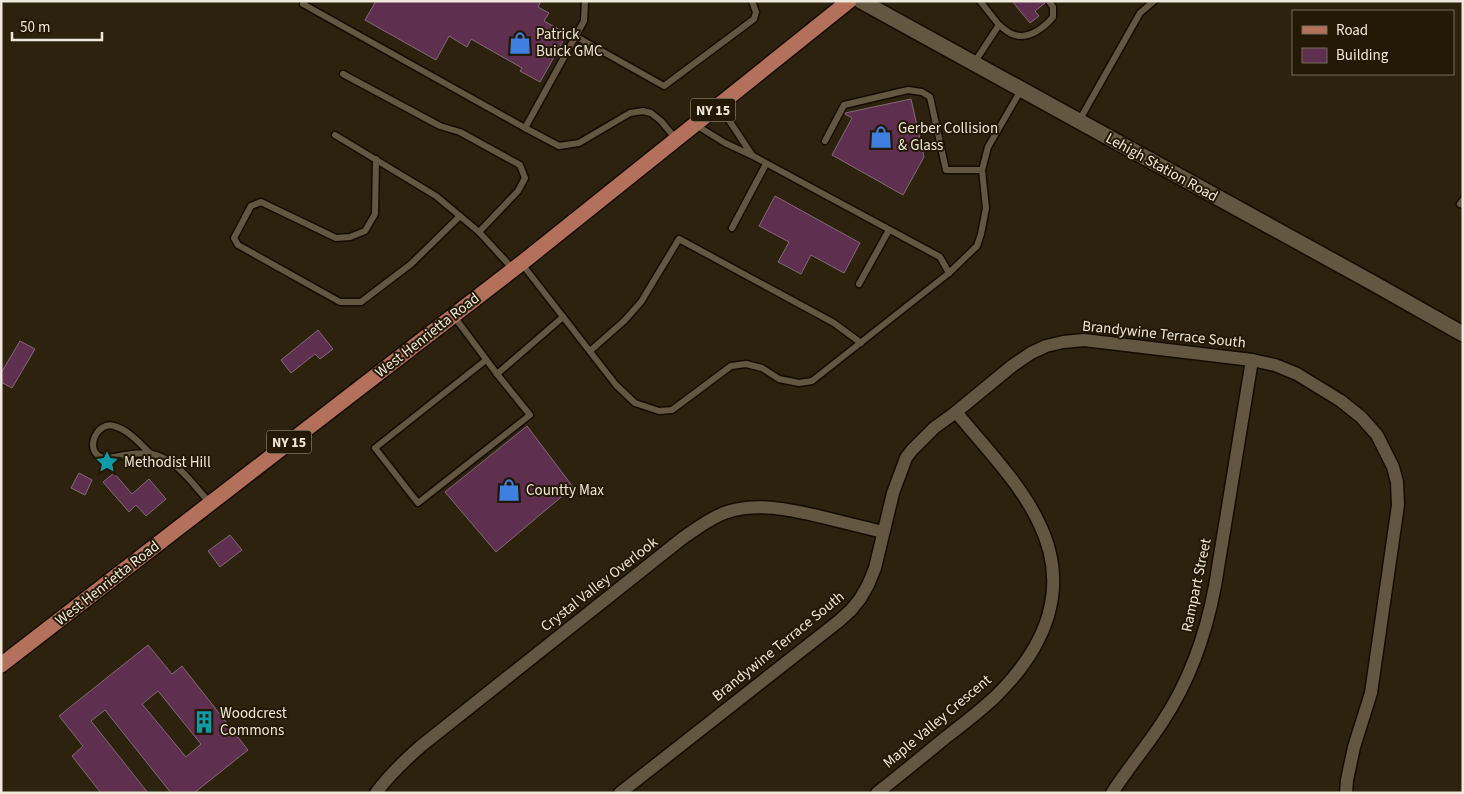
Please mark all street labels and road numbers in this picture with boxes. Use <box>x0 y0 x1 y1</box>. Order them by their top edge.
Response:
road number: NY 15 <box>690 98 736 122</box>
street label: Lehigh Station Road <box>1102 128 1222 207</box>
street label: West Henrietta Road <box>371 288 484 383</box>
street label: Brandywine Terrace South <box>1081 315 1247 354</box>
road number: NY 15 <box>266 431 312 454</box>
street label: Crystal Valley Overlook <box>536 532 663 637</box>
street label: West Henrietta Road <box>51 536 164 631</box>
street label: Rampart Street <box>1176 536 1217 634</box>
street label: Brandywine Terrace South <box>708 586 849 706</box>
street label: Maple Valley Crescent <box>879 670 996 773</box>

